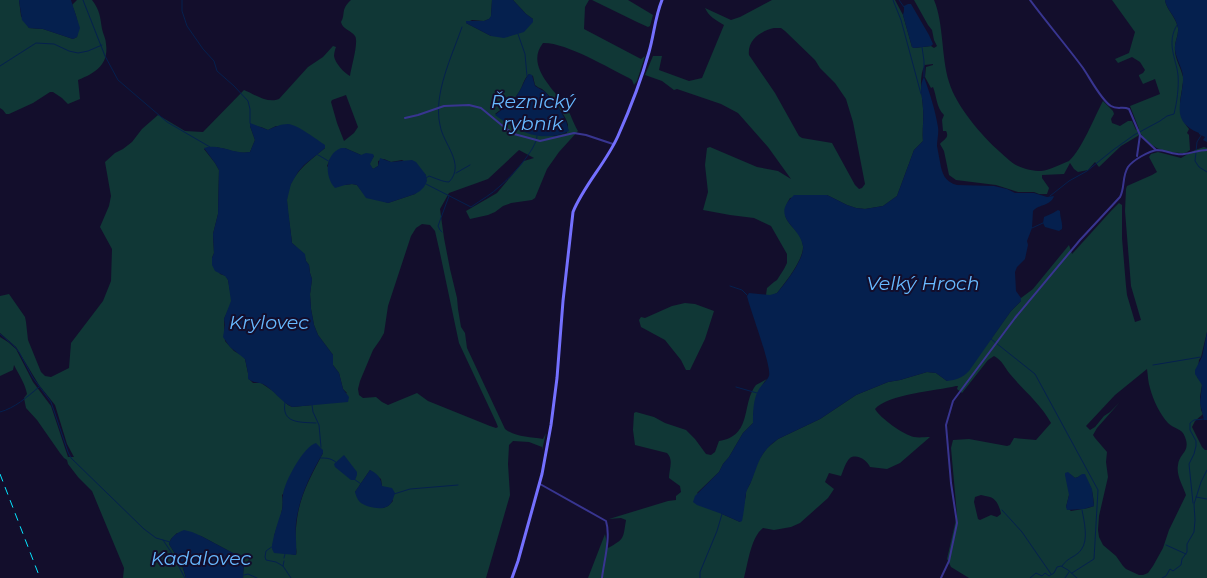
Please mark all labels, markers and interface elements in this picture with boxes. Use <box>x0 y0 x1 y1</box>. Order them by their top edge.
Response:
water label: Řeznický rybník <box>491 90 577 135</box>
water label: Velký Hroch <box>866 272 980 295</box>
water label: Krylovec <box>229 311 309 334</box>
water label: Kadalovec <box>151 547 252 570</box>

